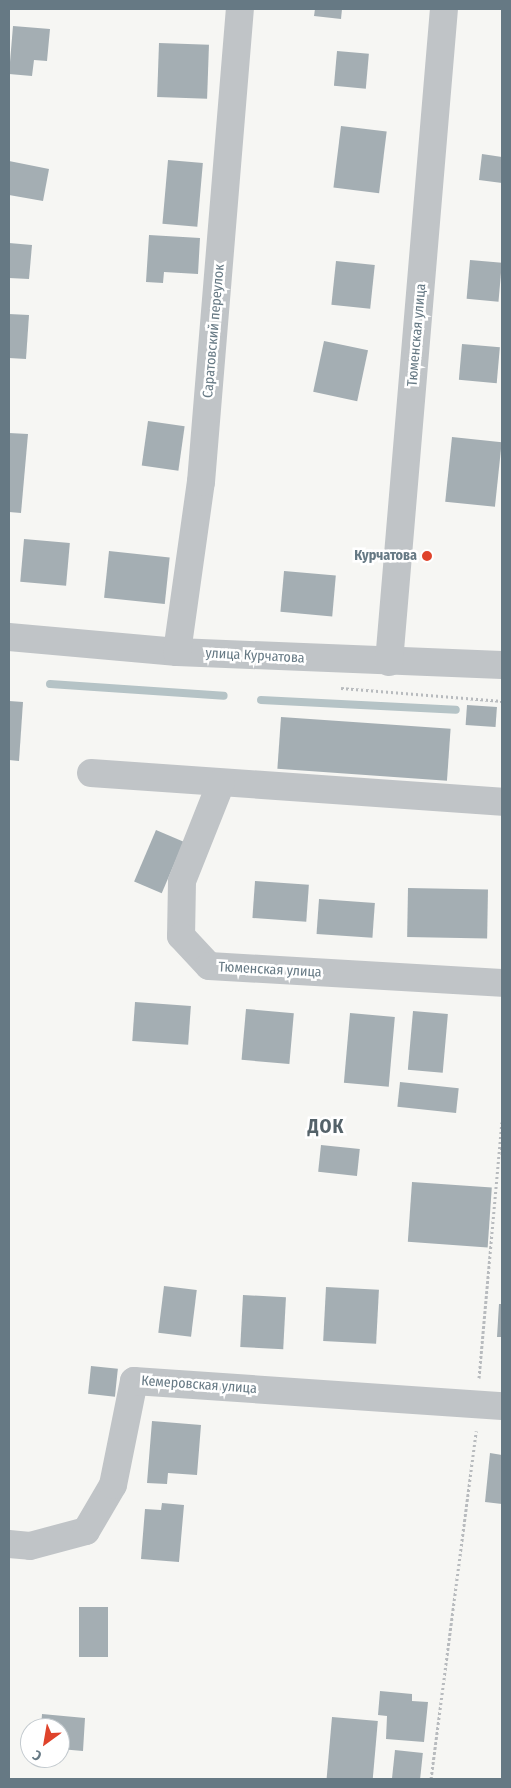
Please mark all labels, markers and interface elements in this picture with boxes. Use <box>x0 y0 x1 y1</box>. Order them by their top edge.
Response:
street label: Саратовский переулок <box>200 263 228 399</box>
street label: Тюменская улица <box>404 283 430 387</box>
place label: Курчатова <box>354 548 417 564</box>
marker: Курчатова <box>421 550 433 562</box>
street label: улица Курчатова <box>205 645 305 667</box>
street label: Тюменская улица <box>218 959 322 981</box>
district label: ДОК <box>307 1116 345 1138</box>
street label: Кемеровская улица <box>141 1373 257 1397</box>
north arrow <box>20 1718 70 1768</box>
text: С <box>30 1746 45 1764</box>

